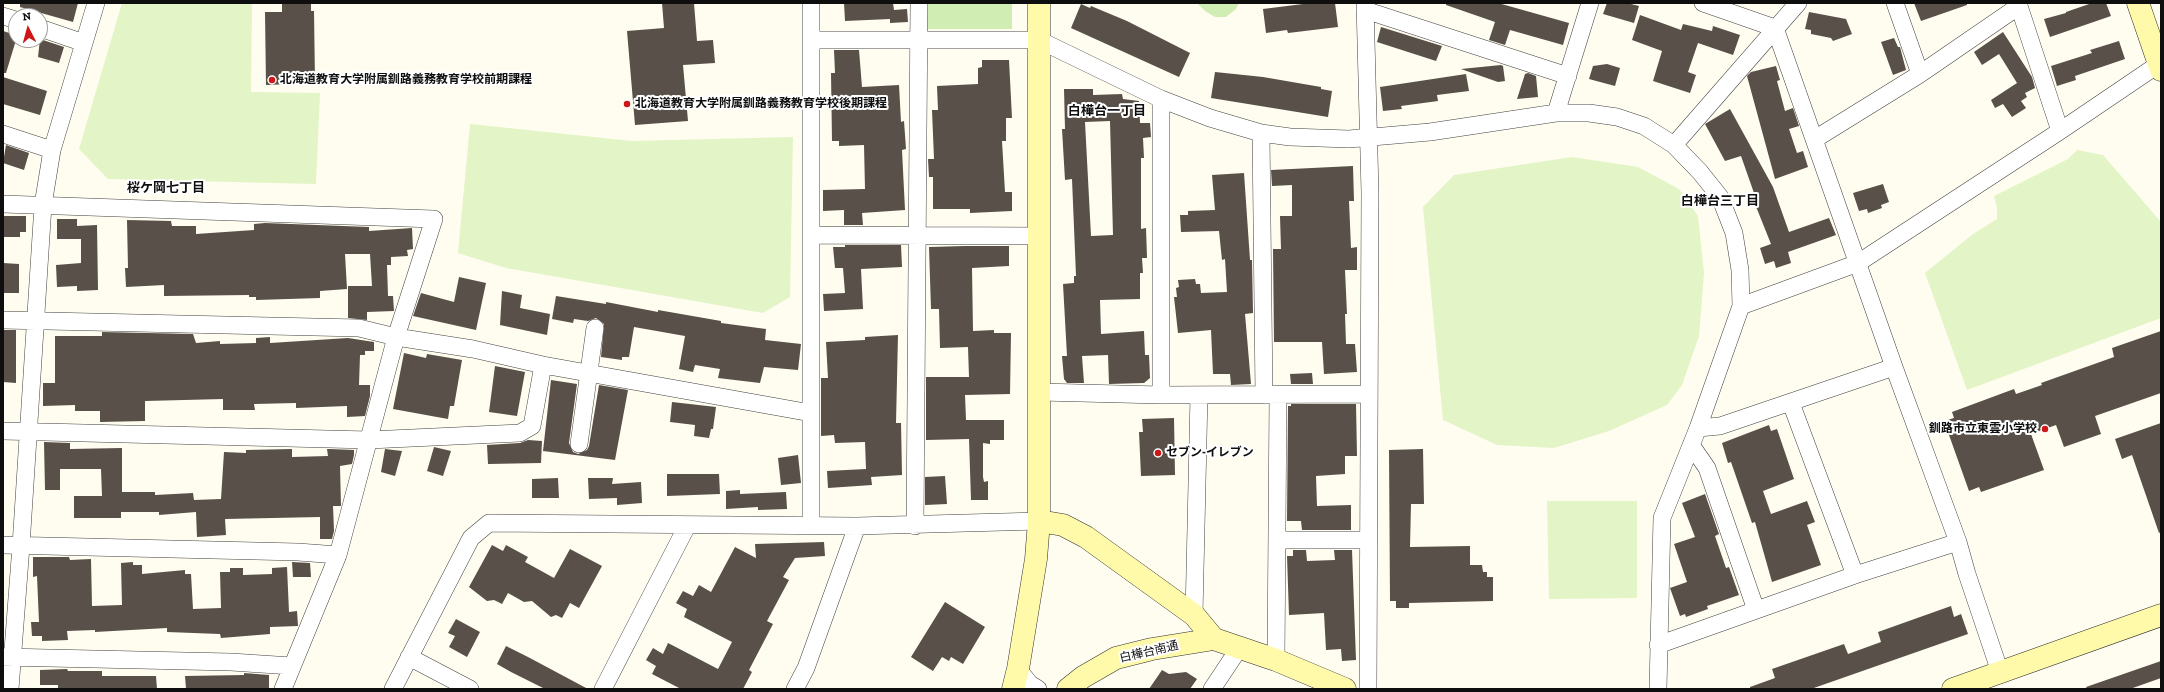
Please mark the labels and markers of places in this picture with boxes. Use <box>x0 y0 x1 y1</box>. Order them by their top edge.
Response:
place label: 北海道教育大学附属釧路義務教育学校前期課程 <box>280 73 532 87</box>
marker: 北海道教育大学附属釧路義務教育学校前期課程 <box>267 75 277 85</box>
place label: 北海道教育大学附属釧路義務教育学校後期課程 <box>635 97 887 111</box>
marker: 北海道教育大学附属釧路義務教育学校後期課程 <box>622 99 632 109</box>
place label: 釧路市立東雲小学校 <box>1929 422 2037 436</box>
marker: 釧路市立東雲小学校 <box>2040 424 2050 434</box>
place label: セブン-イレブン <box>1166 446 1254 460</box>
marker: セブン-イレブン <box>1153 448 1163 458</box>

